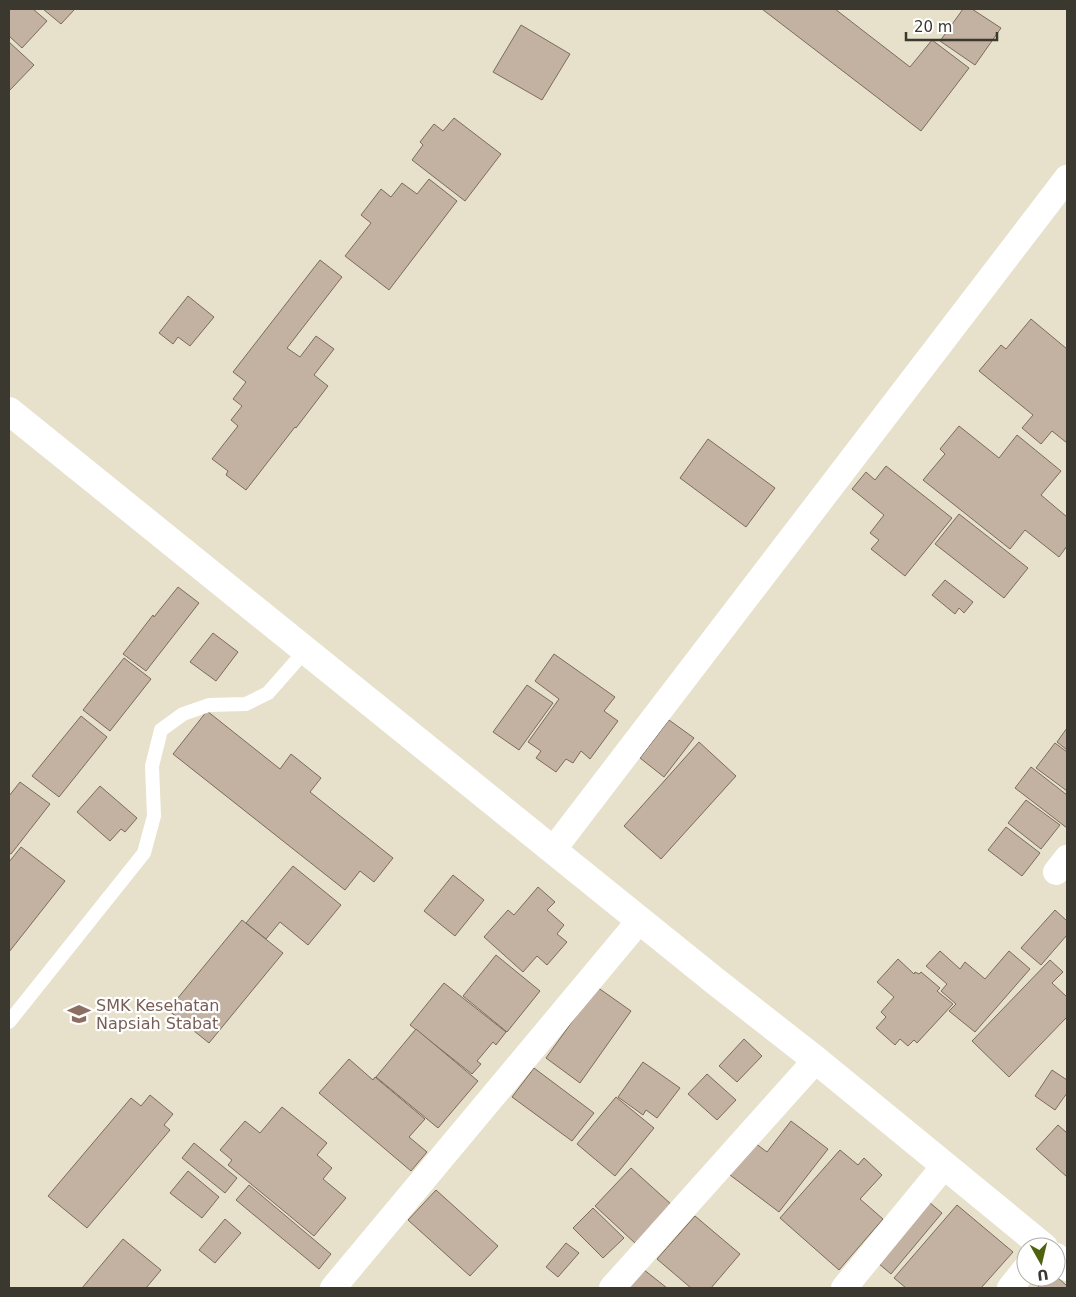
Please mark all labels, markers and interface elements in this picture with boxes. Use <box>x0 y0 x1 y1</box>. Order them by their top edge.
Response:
scale bar <box>906 10 997 42</box>
text: 20 m <box>914 18 952 36</box>
place label: SMK Kesehatan Napsiah Stabat <box>96 996 219 1033</box>
school or university icon: SMK Kesehatan Napsiah Stabat <box>66 1001 92 1027</box>
north arrow <box>1016 1237 1066 1287</box>
text: U <box>1036 1266 1050 1284</box>

